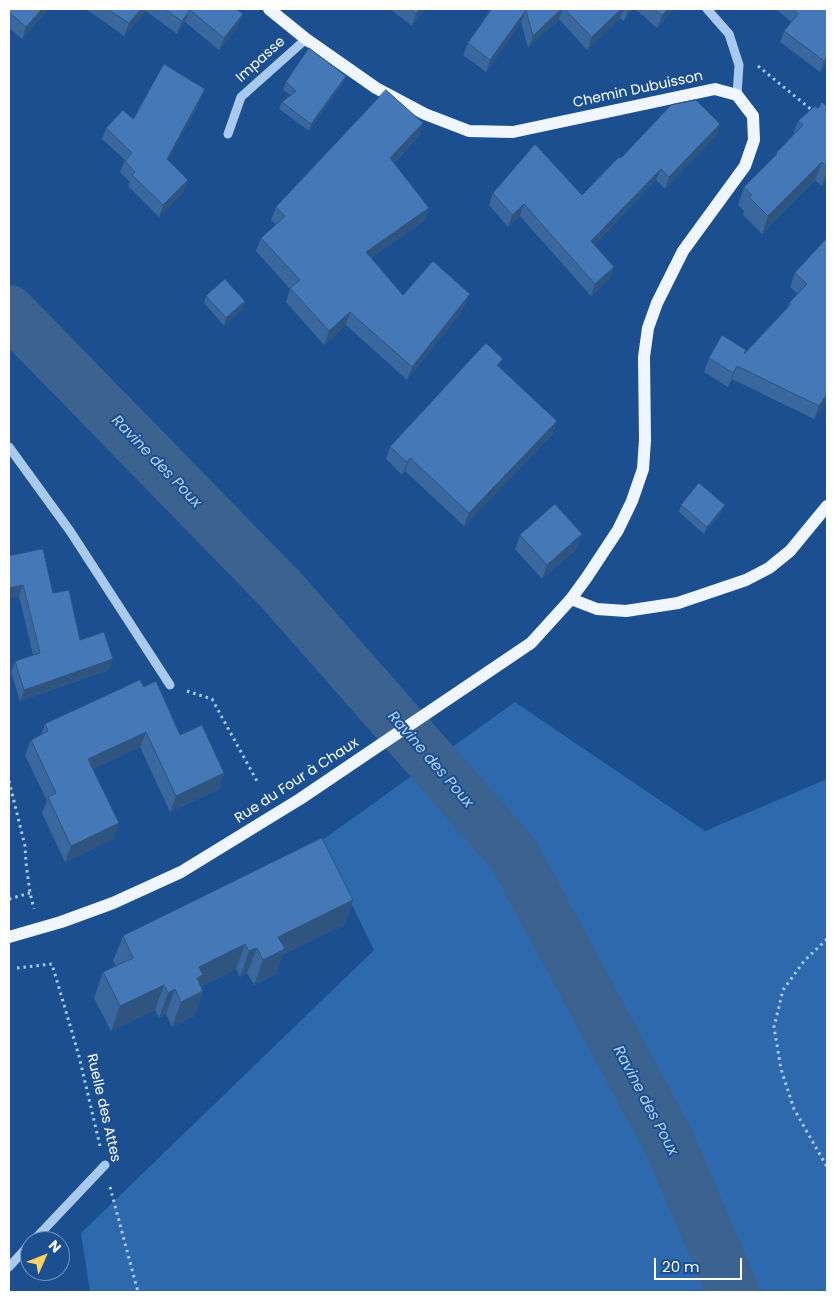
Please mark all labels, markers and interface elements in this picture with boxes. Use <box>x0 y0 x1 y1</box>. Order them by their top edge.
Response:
street label: Impasse <box>233 34 289 86</box>
street label: Chemin Dubuisson <box>572 68 704 112</box>
water label: Ravine des Poux <box>107 412 205 512</box>
water label: Ravine des Poux <box>383 708 477 812</box>
street label: Rue du Four à Chaux <box>232 735 362 827</box>
water label: Ravine des Poux <box>609 1043 681 1159</box>
street label: Ruelle des Attes <box>82 1052 124 1164</box>
north arrow <box>20 1231 70 1281</box>
text: N <box>44 1236 66 1257</box>
scale bar <box>656 1248 744 1280</box>
text: 20 m <box>662 1256 700 1277</box>

